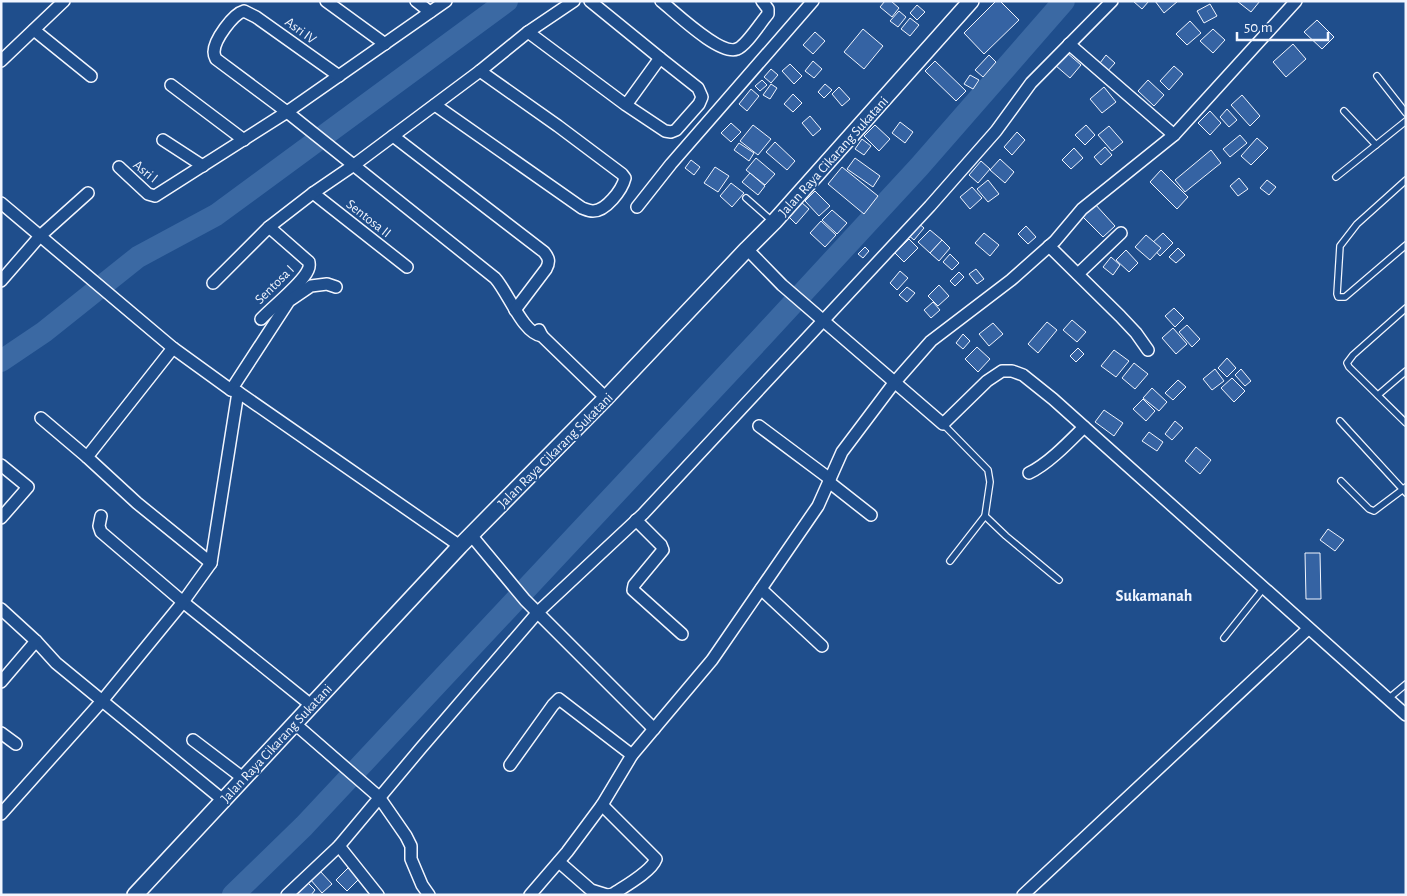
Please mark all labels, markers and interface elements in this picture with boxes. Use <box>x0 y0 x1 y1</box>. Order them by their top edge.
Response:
scale bar <box>1237 10 1328 42</box>
street label: Asri IV <box>282 15 319 47</box>
text: 50 m <box>1244 20 1273 35</box>
street label: Jalan Raya Cikarang Sukatani <box>776 94 891 219</box>
street label: Asri I <box>130 158 160 186</box>
street label: Sentosa II <box>343 197 393 241</box>
street label: Sentosa I <box>252 262 297 307</box>
street label: Jalan Raya Cikarang Sukatani <box>496 391 616 511</box>
district label: Sukamanah <box>1116 588 1192 604</box>
street label: Jalan Raya Cikarang Sukatani <box>218 682 335 806</box>

